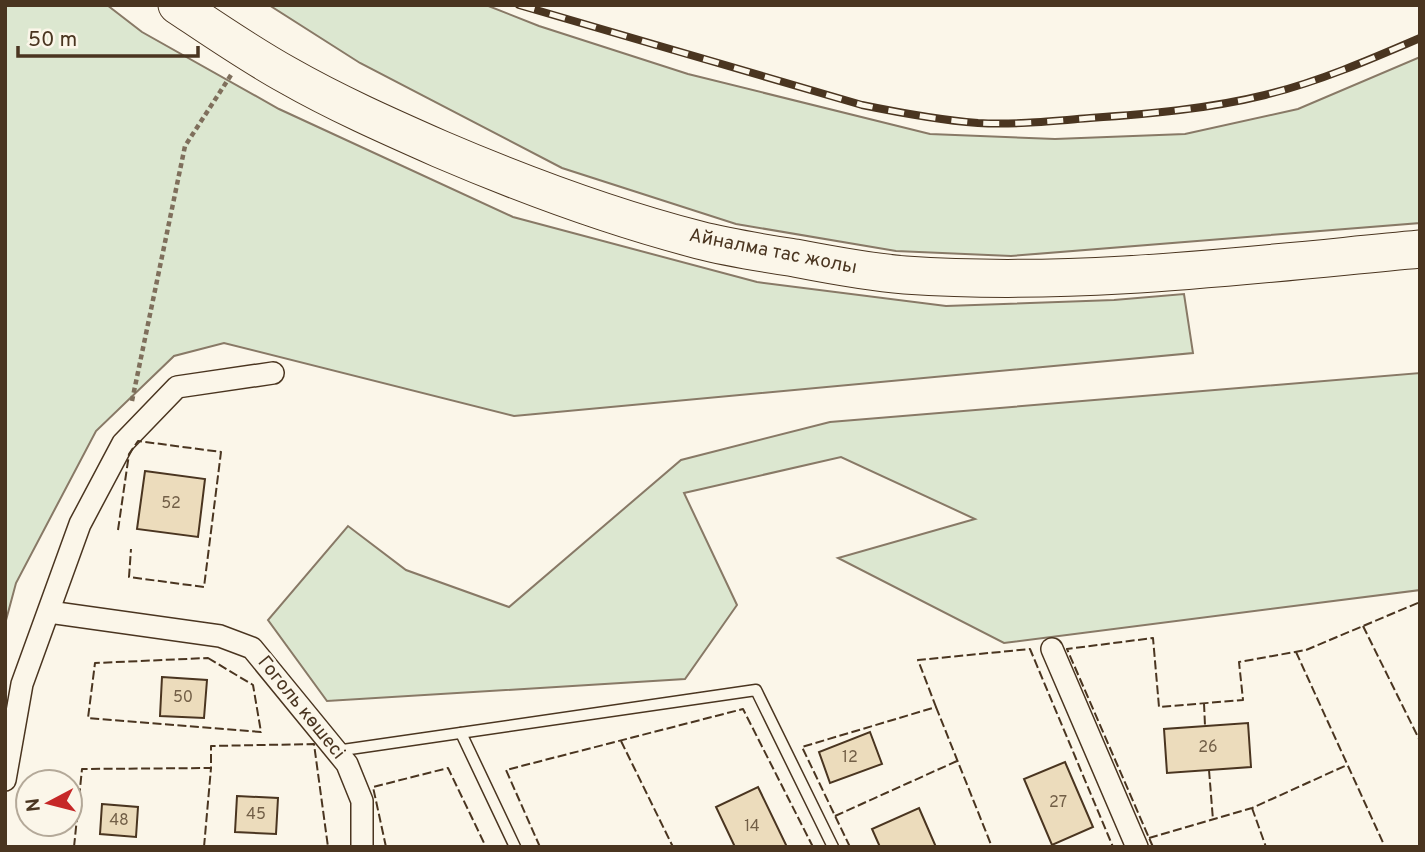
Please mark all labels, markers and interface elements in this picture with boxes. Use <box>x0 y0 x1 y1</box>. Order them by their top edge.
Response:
scale bar <box>18 14 198 58</box>
text: 50 m <box>28 27 77 54</box>
street label: Айналма тас жолы <box>687 224 859 280</box>
house number: 52 <box>161 494 181 514</box>
street label: Гоголь көшесі <box>252 651 350 765</box>
house number: 50 <box>173 688 193 708</box>
house number: 26 <box>1198 738 1218 758</box>
house number: 12 <box>842 748 858 768</box>
north arrow <box>14 768 84 838</box>
house number: 27 <box>1049 793 1067 813</box>
text: N <box>21 797 47 813</box>
house number: 45 <box>246 805 266 825</box>
house number: 48 <box>109 811 129 831</box>
house number: 14 <box>744 817 760 837</box>

